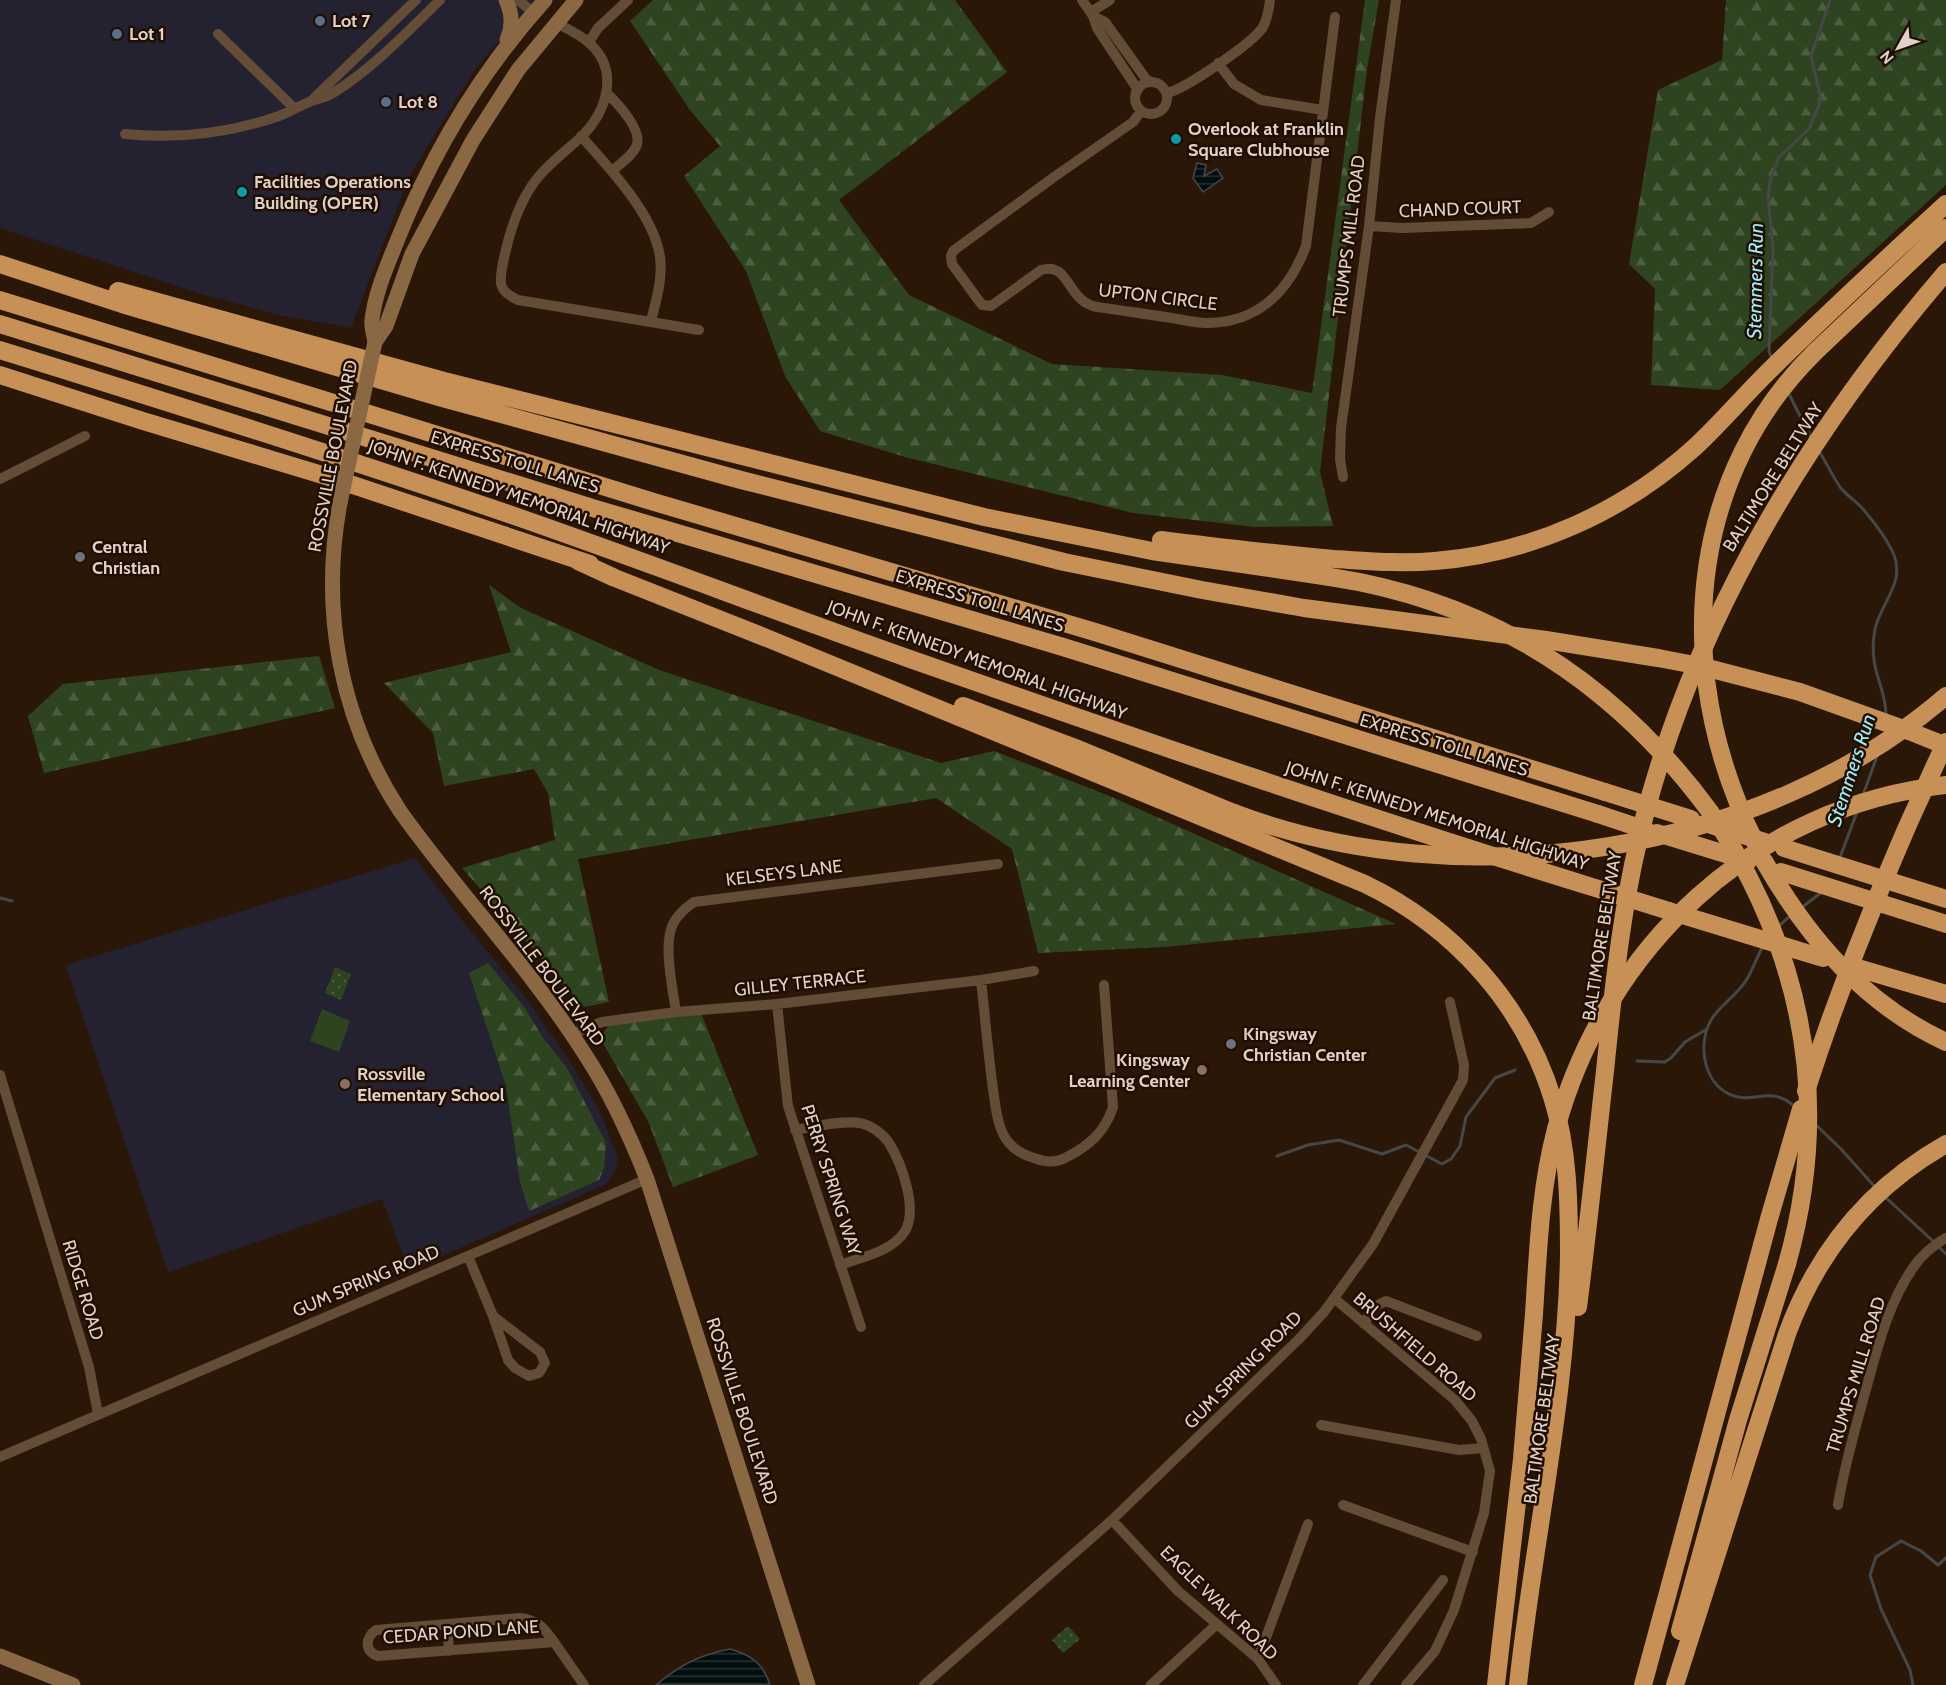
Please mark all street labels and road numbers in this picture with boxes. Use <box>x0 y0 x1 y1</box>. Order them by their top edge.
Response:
street label: TRUMPS MILL ROAD <box>1328 154 1370 318</box>
street label: CHAND COURT <box>1398 196 1522 222</box>
street label: UPTON CIRCLE <box>1097 279 1219 315</box>
street label: ROSSVILLE BOULEVARD <box>304 358 362 554</box>
street label: BALTIMORE BELTWAY <box>1718 398 1828 556</box>
street label: EXPRESS TOLL LANES <box>428 426 602 498</box>
street label: JOHN F. KENNEDY MEMORIAL HIGHWAY <box>365 435 673 559</box>
street label: EXPRESS TOLL LANES <box>893 565 1067 637</box>
street label: JOHN F. KENNEDY MEMORIAL HIGHWAY <box>823 595 1131 725</box>
street label: EXPRESS TOLL LANES <box>1357 709 1531 781</box>
street label: JOHN F. KENNEDY MEMORIAL HIGHWAY <box>1282 756 1592 876</box>
street label: BALTIMORE BELTWAY <box>1578 849 1626 1022</box>
street label: KELSEYS LANE <box>725 855 844 891</box>
street label: ROSSVILLE BOULEVARD <box>475 881 609 1051</box>
street label: GILLEY TERRACE <box>733 965 867 1001</box>
street label: PERRY SPRING WAY <box>796 1102 866 1259</box>
street label: RIDGE ROAD <box>57 1237 109 1343</box>
street label: GUM SPRING ROAD <box>289 1240 443 1322</box>
street label: BRUSHFIELD ROAD <box>1349 1287 1481 1407</box>
street label: TRUMPS MILL ROAD <box>1822 1294 1890 1456</box>
street label: GUM SPRING ROAD <box>1180 1307 1306 1433</box>
street label: ROSSVILLE BOULEVARD <box>701 1315 783 1507</box>
street label: BALTIMORE BELTWAY <box>1519 1332 1565 1506</box>
street label: EAGLE WALK ROAD <box>1155 1541 1283 1665</box>
street label: CEDAR POND LANE <box>382 1616 540 1648</box>

